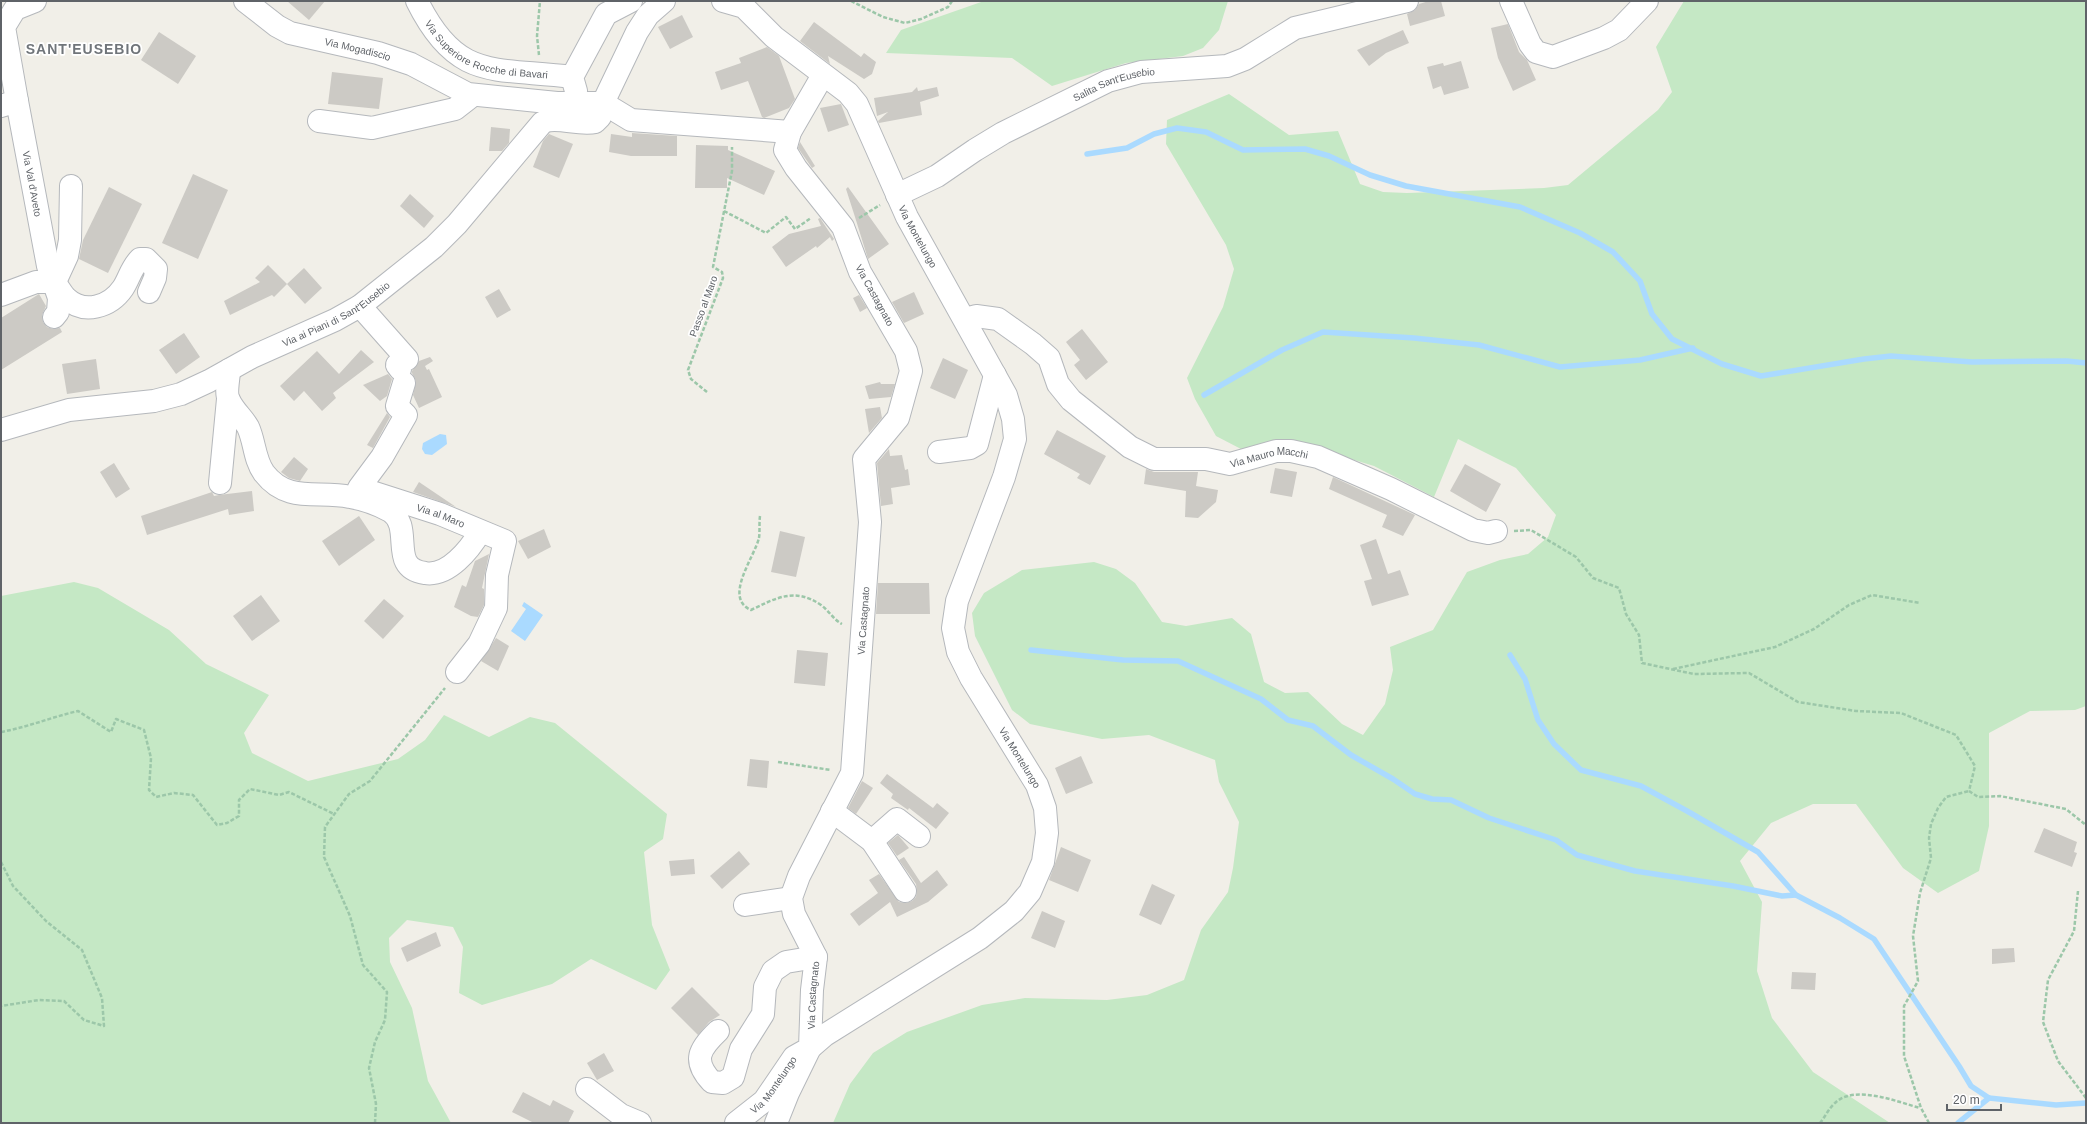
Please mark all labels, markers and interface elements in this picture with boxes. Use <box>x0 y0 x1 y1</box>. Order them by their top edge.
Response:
street label: Via Superiore Rocche di Bavari <box>423 18 548 80</box>
street label: Via Mogadiscio <box>324 36 393 63</box>
district label: SANT'EUSEBIO <box>26 41 142 57</box>
street label: Salita Sant'Eusebio <box>1071 66 1156 103</box>
street label: Via Val d'Aveto <box>21 150 44 218</box>
street label: Via Montelungo <box>896 204 939 270</box>
street label: Via Castagnato <box>853 263 896 328</box>
street label: Passo al Maro <box>687 274 720 338</box>
street label: Via ai Piani di Sant'Eusebio <box>281 279 392 349</box>
street label: Via Mauro Macchi <box>1229 446 1309 470</box>
street label: Via al Maro <box>415 502 467 530</box>
street label: Via Castagnato <box>855 586 871 655</box>
street label: Via Montelungo <box>997 725 1043 790</box>
street label: Via Castagnato <box>806 960 821 1030</box>
street label: Via Montelungo <box>748 1054 799 1116</box>
scale bar <box>1947 1086 2001 1112</box>
text: 20 m <box>1953 1093 1980 1107</box>

